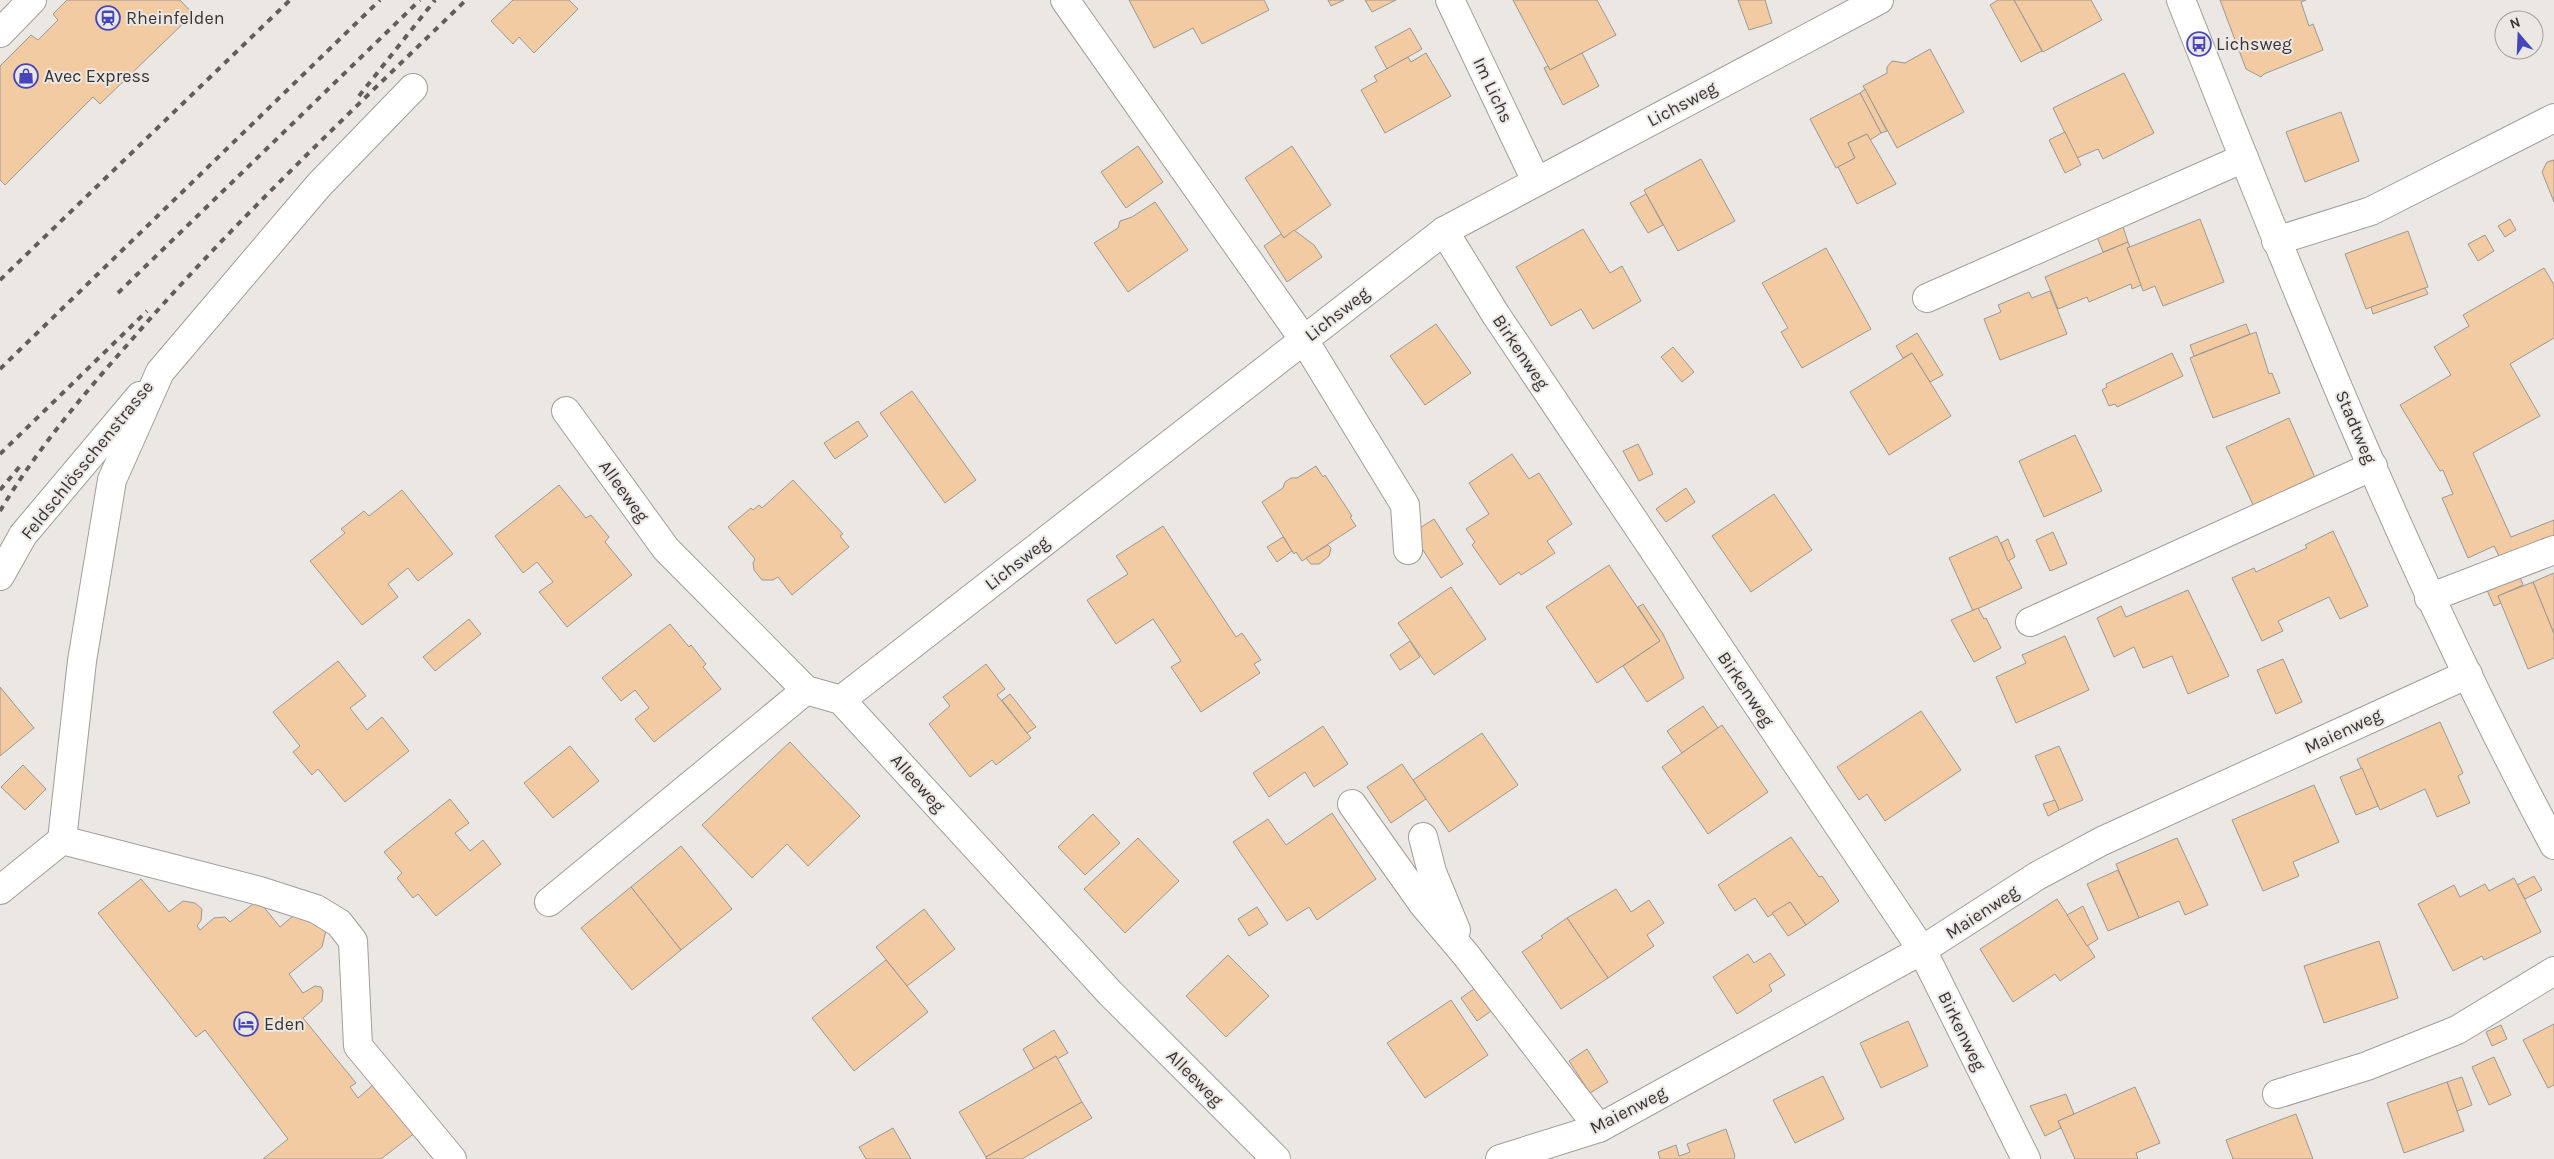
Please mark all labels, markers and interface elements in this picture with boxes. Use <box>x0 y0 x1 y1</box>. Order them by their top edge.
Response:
station icon: Rheinfelden <box>95 5 121 31</box>
place label: Rheinfelden <box>126 7 225 29</box>
north arrow <box>2494 10 2544 60</box>
text: N <box>2507 14 2522 33</box>
bus stop icon: Lichsweg <box>2186 31 2212 57</box>
place label: Lichsweg <box>2216 33 2292 55</box>
street label: Im Lichs <box>1468 54 1518 126</box>
shop icon: Avec Express <box>13 63 39 89</box>
place label: Avec Express <box>44 65 150 87</box>
street label: Lichsweg <box>1643 76 1721 132</box>
street label: Lichsweg <box>1300 282 1374 346</box>
street label: Birkenweg <box>1488 310 1554 394</box>
street label: Feldschlösschenstrasse <box>16 376 158 544</box>
street label: Stadtweg <box>2331 387 2381 467</box>
street label: Alleeweg <box>594 456 654 526</box>
street label: Lichsweg <box>980 531 1054 595</box>
street label: Birkenweg <box>1713 647 1779 731</box>
street label: Maienweg <box>2301 703 2385 759</box>
street label: Alleeweg <box>886 749 950 817</box>
street label: Maienweg <box>1941 880 2023 944</box>
street label: Birkenweg <box>1933 988 1991 1074</box>
hotel icon: Eden <box>233 1011 259 1037</box>
place label: Eden <box>264 1013 305 1035</box>
street label: Alleeweg <box>1162 1045 1228 1111</box>
street label: Maienweg <box>1586 1081 1670 1139</box>

